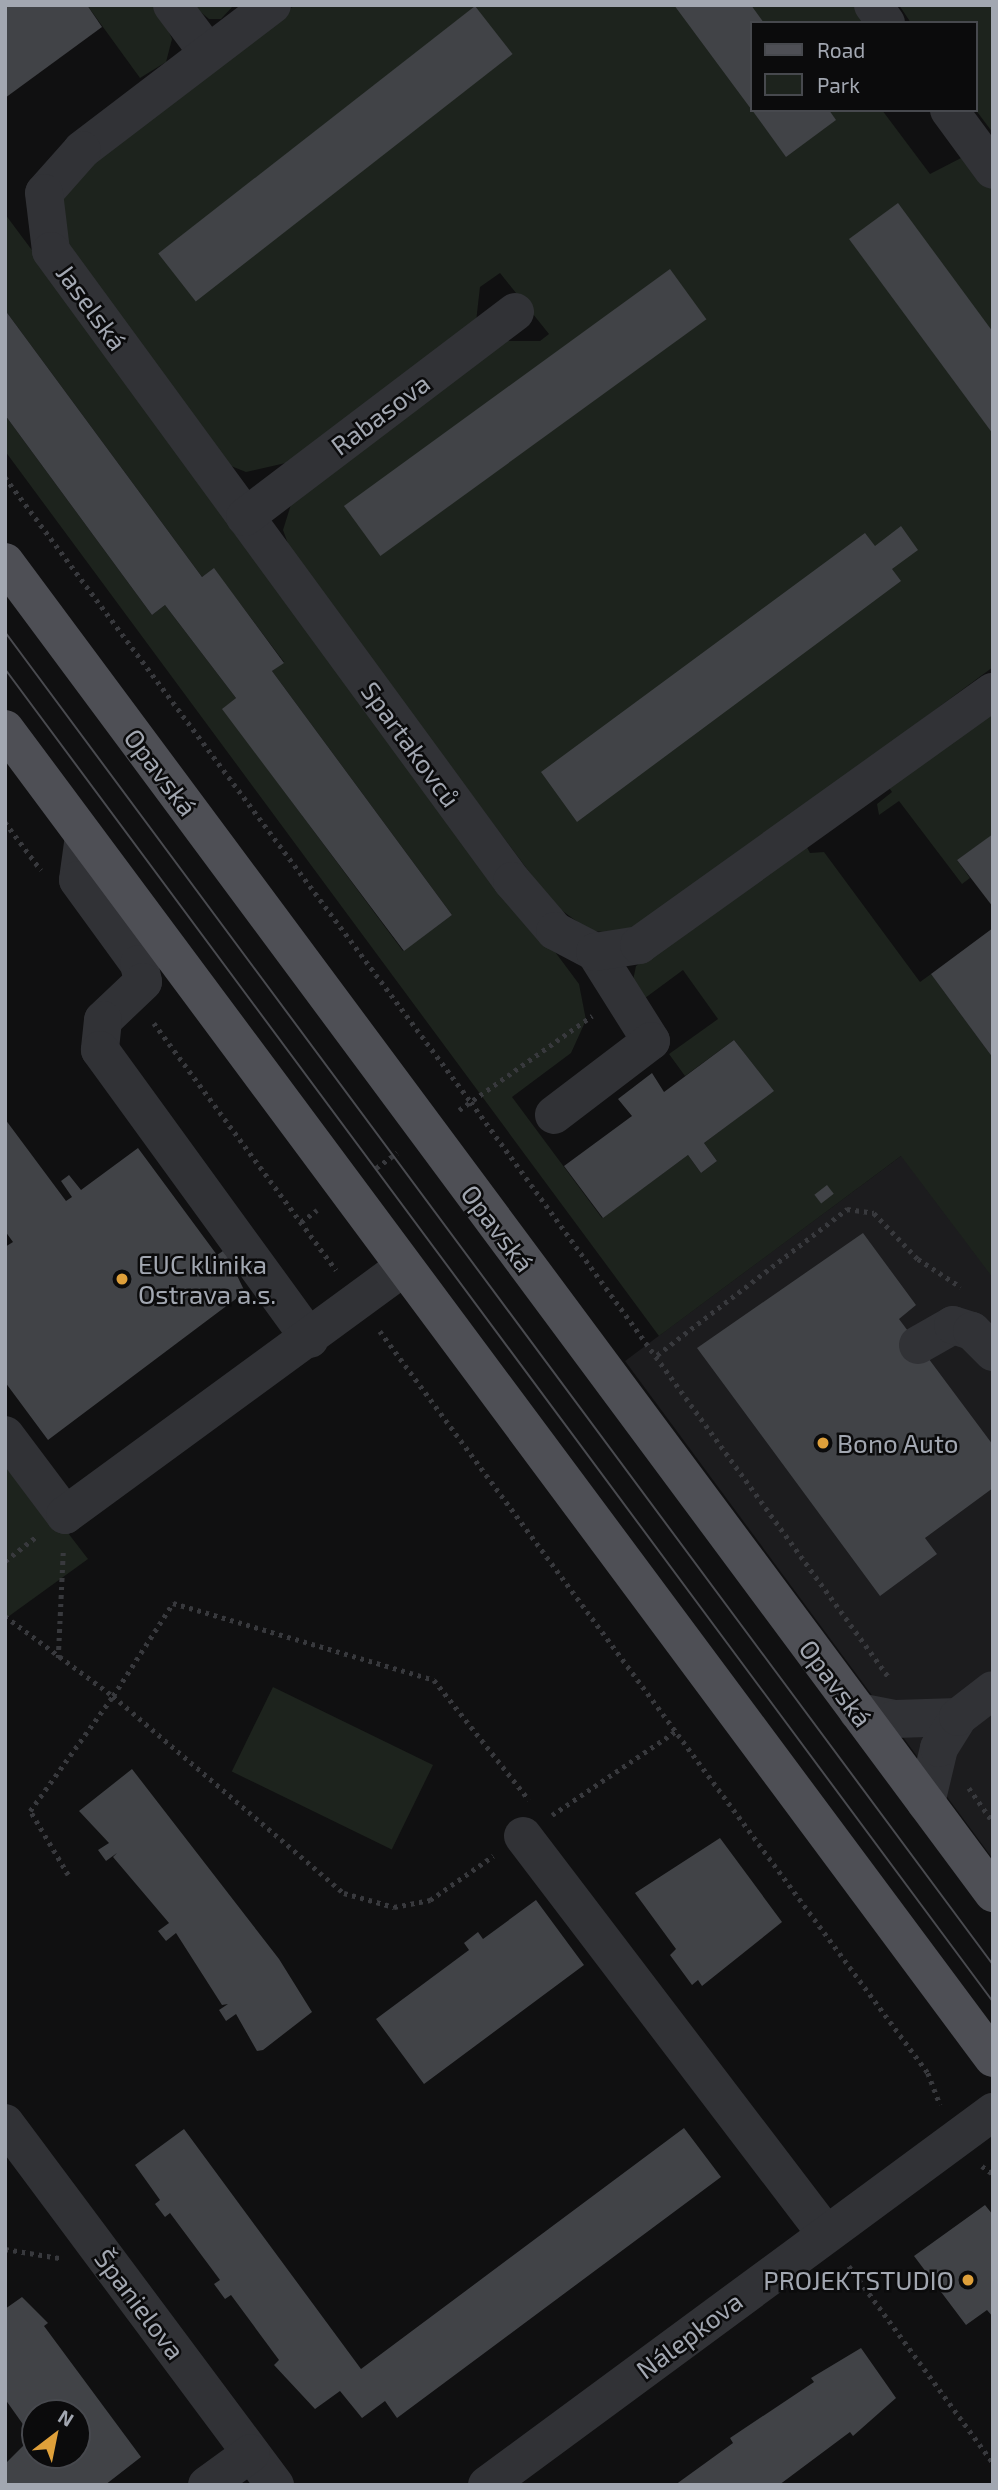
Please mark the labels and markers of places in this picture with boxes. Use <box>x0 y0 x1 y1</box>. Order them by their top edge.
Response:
place label: EUC klinika Ostrava a.s. <box>138 1248 276 1310</box>
marker: EUC klinika Ostrava a.s. <box>112 1269 132 1289</box>
place label: Bono Auto <box>837 1427 959 1459</box>
marker: Bono Auto <box>815 1435 831 1451</box>
place label: PROJEKTSTUDIO <box>763 2264 954 2296</box>
marker: PROJEKTSTUDIO <box>960 2272 976 2288</box>

